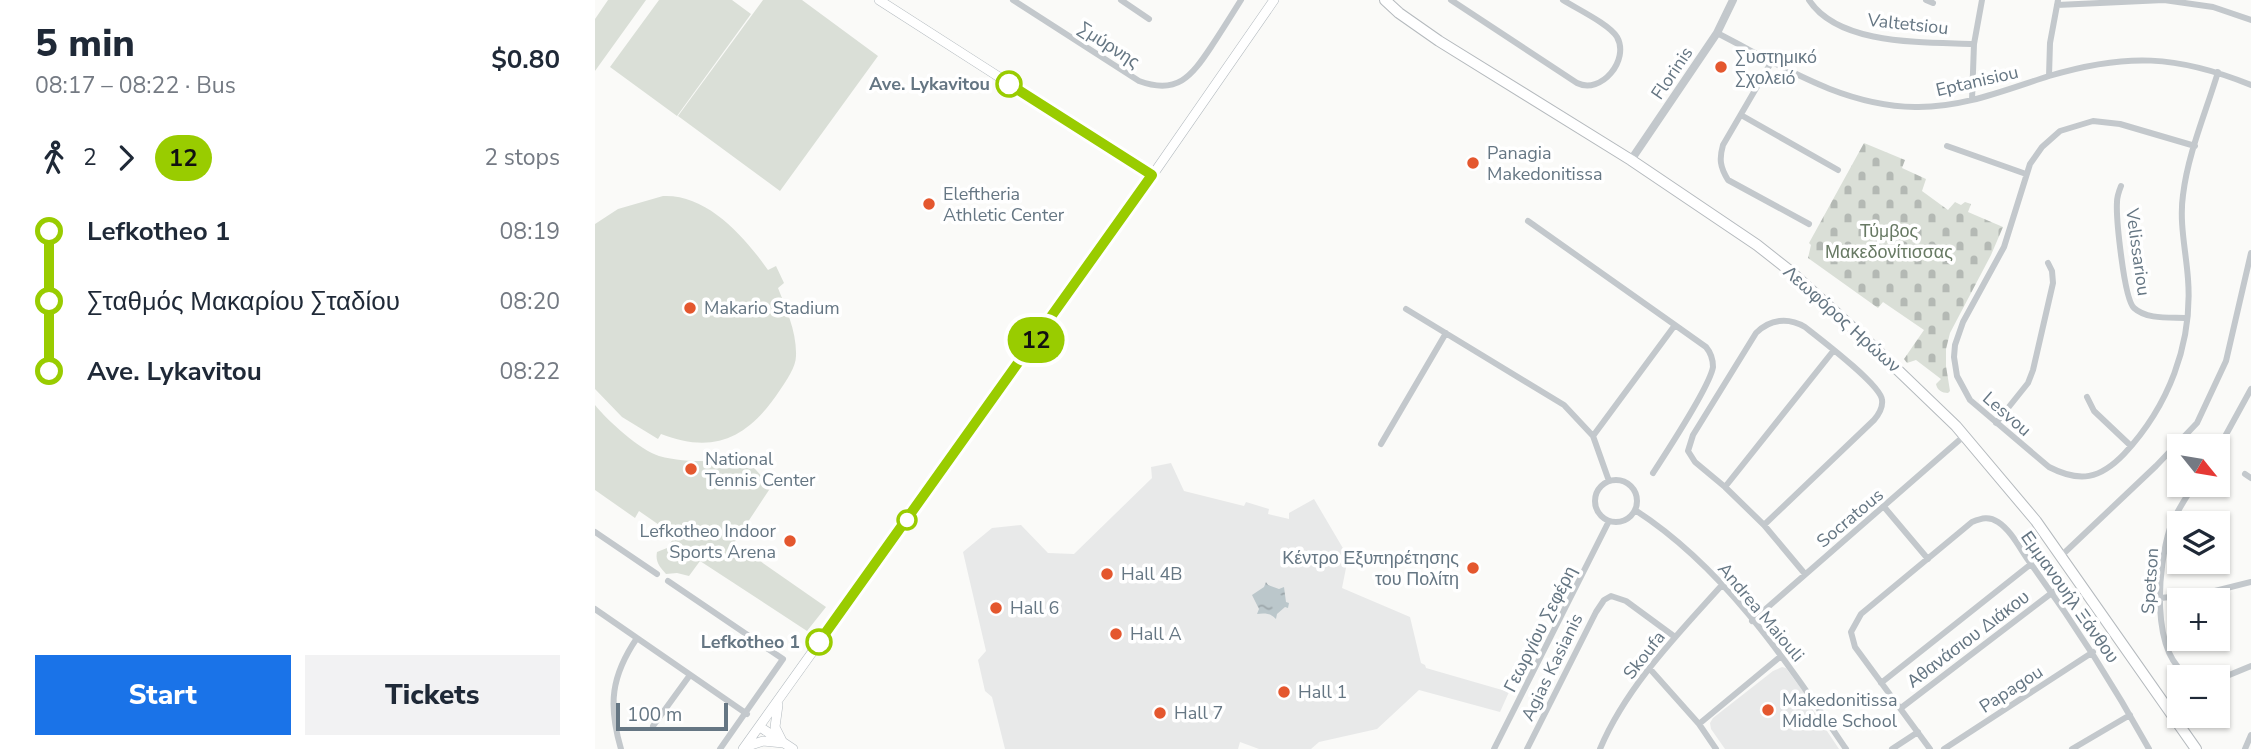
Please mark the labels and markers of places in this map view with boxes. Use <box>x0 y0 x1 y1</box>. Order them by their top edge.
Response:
place label: Συστημικó Σχολειó <box>1735 45 1817 90</box>
marker: Συστημικó Σχολειó <box>1713 59 1729 75</box>
marker: Ave. Lykavitou <box>996 71 1022 97</box>
place label: Ave. Lykavitou <box>869 72 990 96</box>
place label: Panagia Makedonitissa <box>1487 141 1603 186</box>
marker: Panagia Makedonitissa <box>1465 155 1481 171</box>
place label: Eleftheria Athletic Center <box>943 182 1065 227</box>
marker: Eleftheria Athletic Center <box>921 196 937 212</box>
place label: Makario Stadium <box>704 296 840 320</box>
marker: Makario Stadium <box>682 300 698 316</box>
place label: National Tennis Center <box>705 447 816 492</box>
marker: National Tennis Center <box>683 461 699 477</box>
unlabelled marker <box>897 510 917 530</box>
place label: Lefkotheo Indoor Sports Arena <box>640 519 777 564</box>
marker: Lefkotheo Indoor Sports Arena <box>782 533 798 549</box>
place label: Κέντρο Εξυπηρέτησης του Πολίτη <box>1282 546 1459 591</box>
marker: Κέντρο Εξυπηρέτησης του Πολίτη <box>1465 560 1481 576</box>
place label: Hall 4B <box>1121 562 1183 586</box>
marker: Hall 4B <box>1099 566 1115 582</box>
place label: Hall 6 <box>1010 596 1059 620</box>
marker: Hall 6 <box>988 600 1004 616</box>
place label: Hall A <box>1130 622 1182 646</box>
marker: Hall A <box>1108 626 1124 642</box>
marker: Lefkotheo 1 <box>806 629 832 655</box>
place label: Lefkotheo 1 <box>701 630 800 654</box>
place label: Hall 1 <box>1298 680 1347 704</box>
marker: Hall 1 <box>1276 684 1292 700</box>
place label: Makedonitissa Middle School <box>1782 688 1898 733</box>
place label: Hall 7 <box>1174 701 1223 725</box>
marker: Makedonitissa Middle School <box>1760 702 1776 718</box>
marker: Hall 7 <box>1152 705 1168 721</box>

